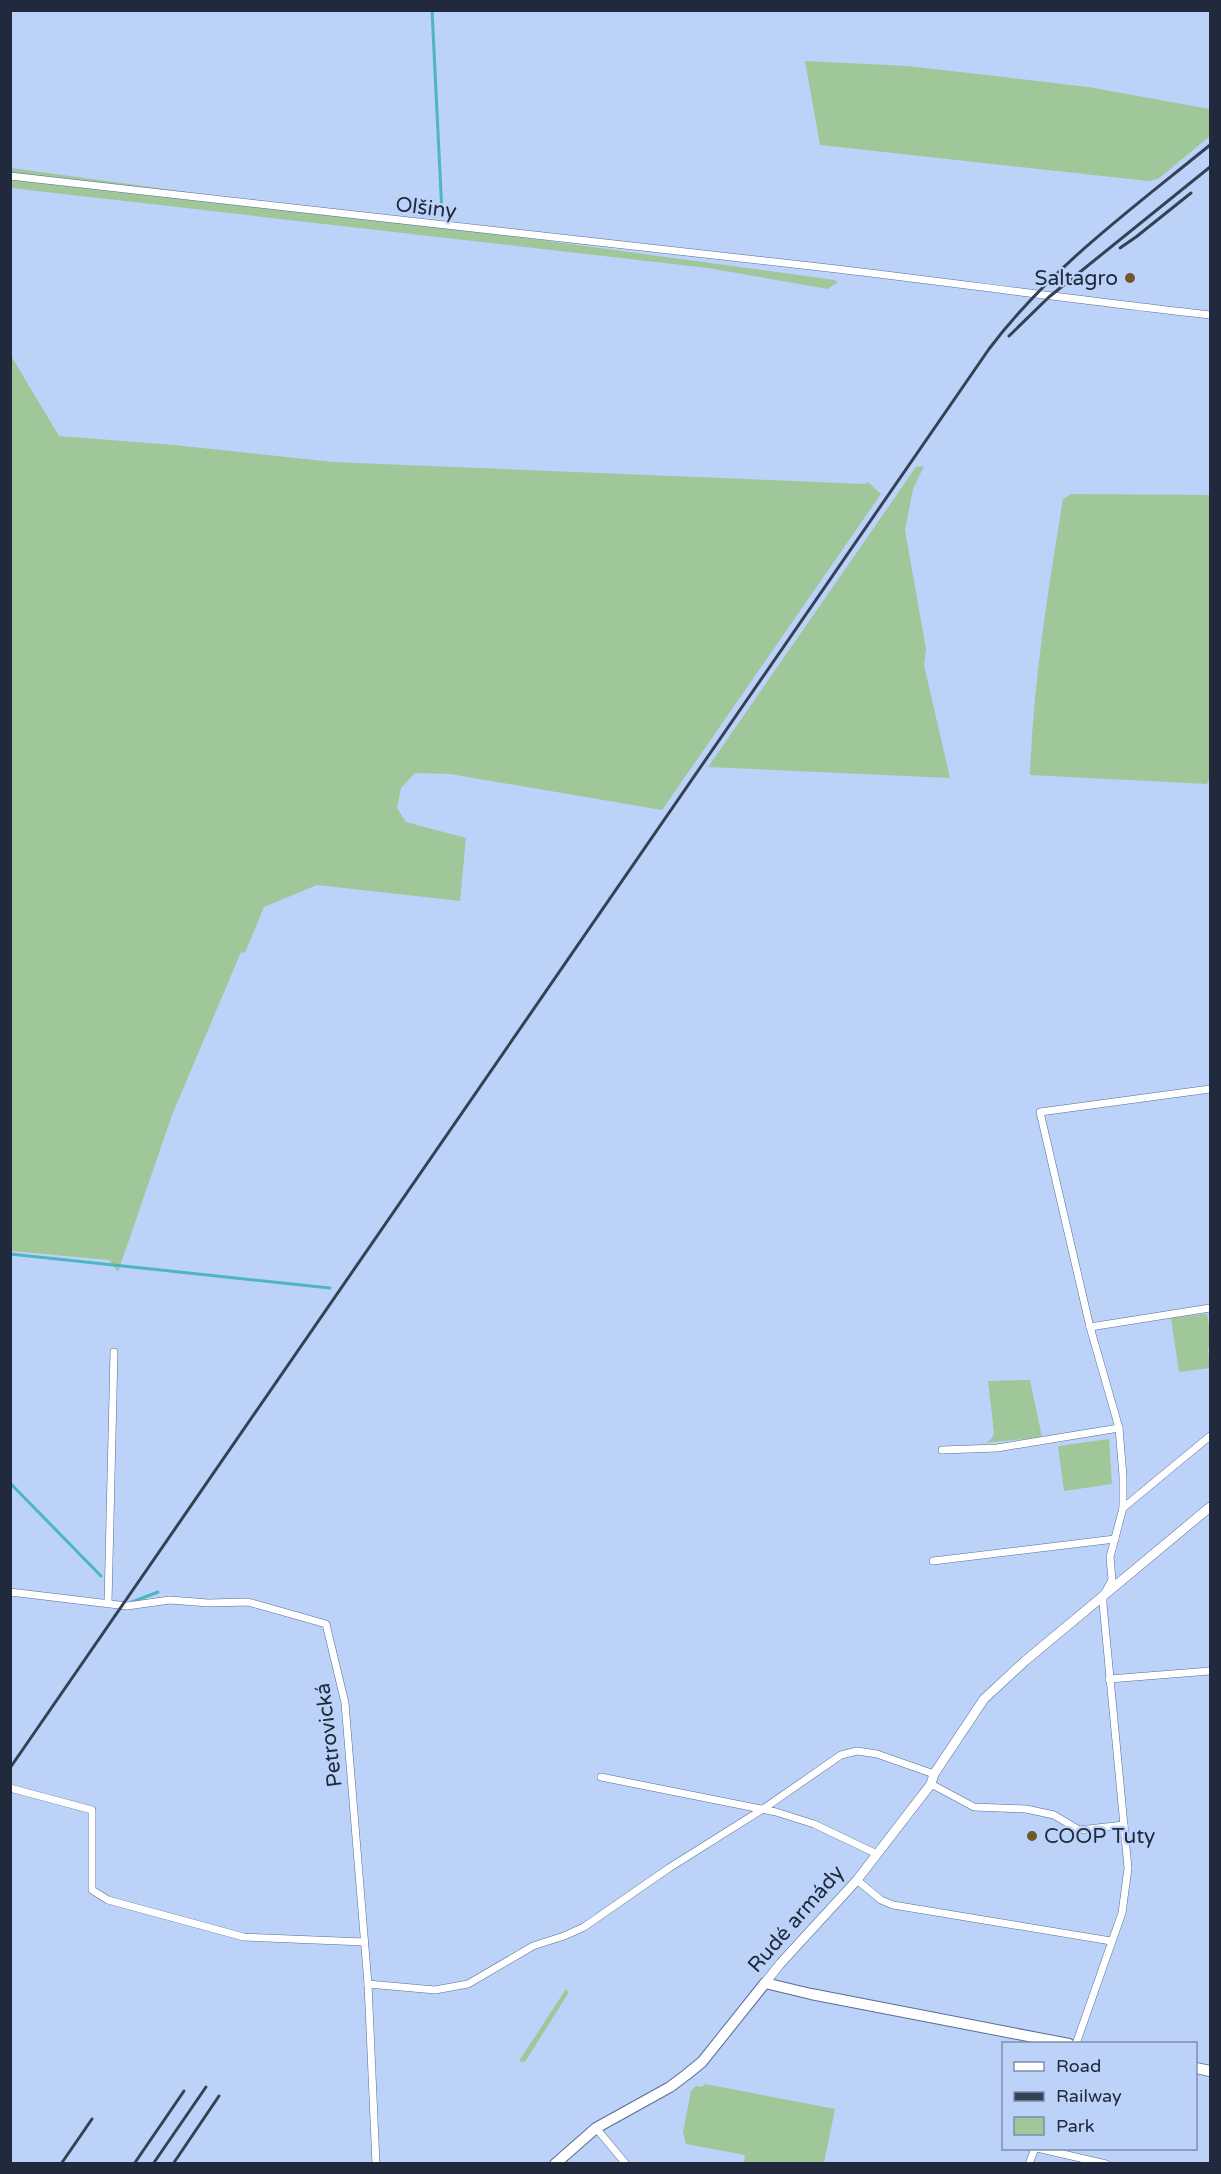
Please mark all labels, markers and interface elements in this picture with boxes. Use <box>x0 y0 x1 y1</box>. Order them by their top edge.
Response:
street label: Olšiny <box>394 192 458 224</box>
place label: Saltagro <box>1034 266 1118 291</box>
marker: Saltagro <box>1123 271 1137 285</box>
street label: Petrovická <box>310 1682 348 1788</box>
place label: COOP Tuty <box>1044 1824 1155 1849</box>
marker: COOP Tuty <box>1025 1829 1039 1843</box>
street label: Rudé armády <box>743 1860 849 1978</box>
legend <box>1002 2042 1197 2150</box>
text: Road <box>1056 2055 1101 2077</box>
text: Railway <box>1056 2085 1122 2107</box>
text: Park <box>1056 2115 1095 2137</box>

